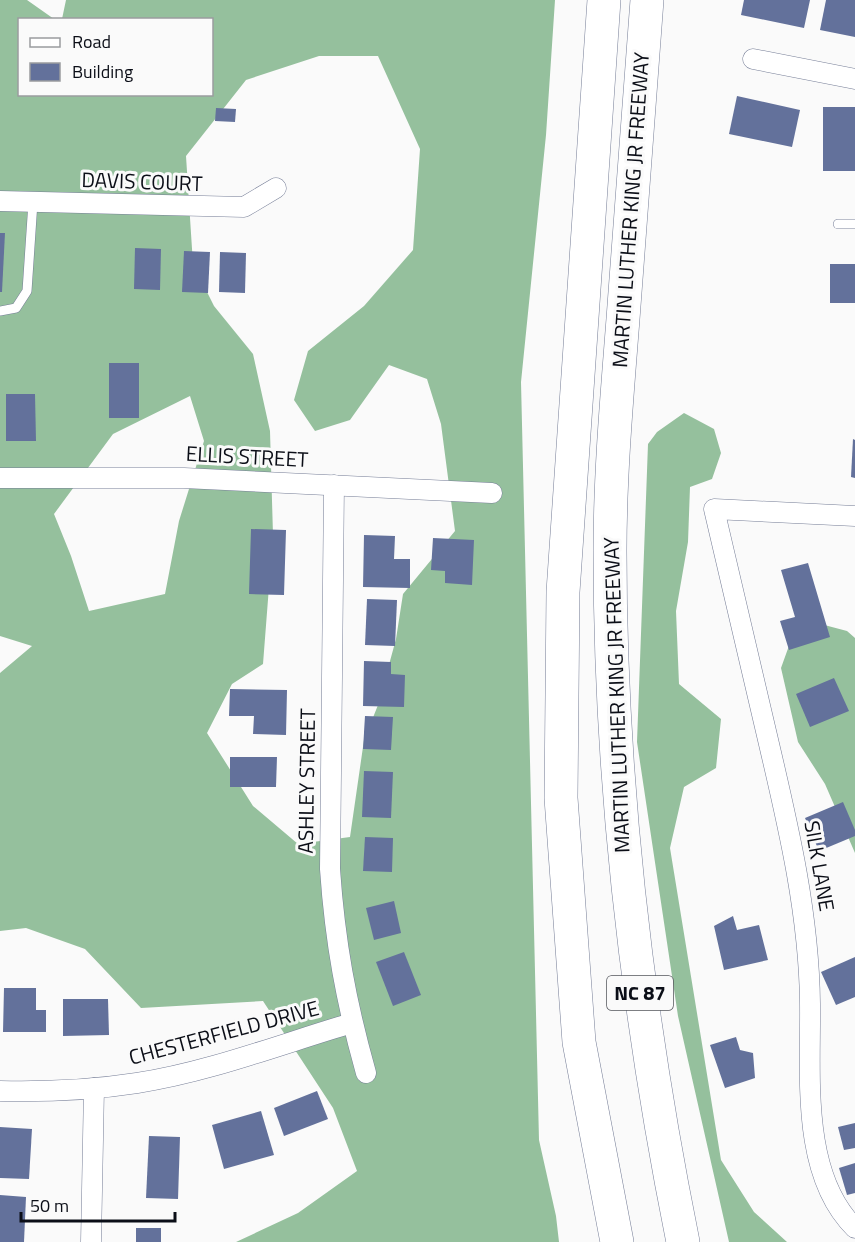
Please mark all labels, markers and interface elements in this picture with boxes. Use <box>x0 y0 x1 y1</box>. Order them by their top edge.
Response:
legend <box>18 18 213 96</box>
text: Road <box>72 28 111 55</box>
street label: MARTIN LUTHER KING JR FREEWAY <box>603 50 657 369</box>
text: Building <box>72 58 133 85</box>
street label: DAVIS COURT <box>81 163 203 199</box>
street label: ELLIS STREET <box>185 437 309 475</box>
street label: MARTIN LUTHER KING JR FREEWAY <box>594 536 638 854</box>
street label: ASHLEY STREET <box>289 708 323 854</box>
street label: SILK LANE <box>796 818 844 914</box>
road number: NC 87 <box>607 976 673 1010</box>
street label: CHESTERFIELD DRIVE <box>125 991 322 1073</box>
scale bar <box>21 1185 176 1223</box>
text: 50 m <box>30 1192 69 1219</box>

